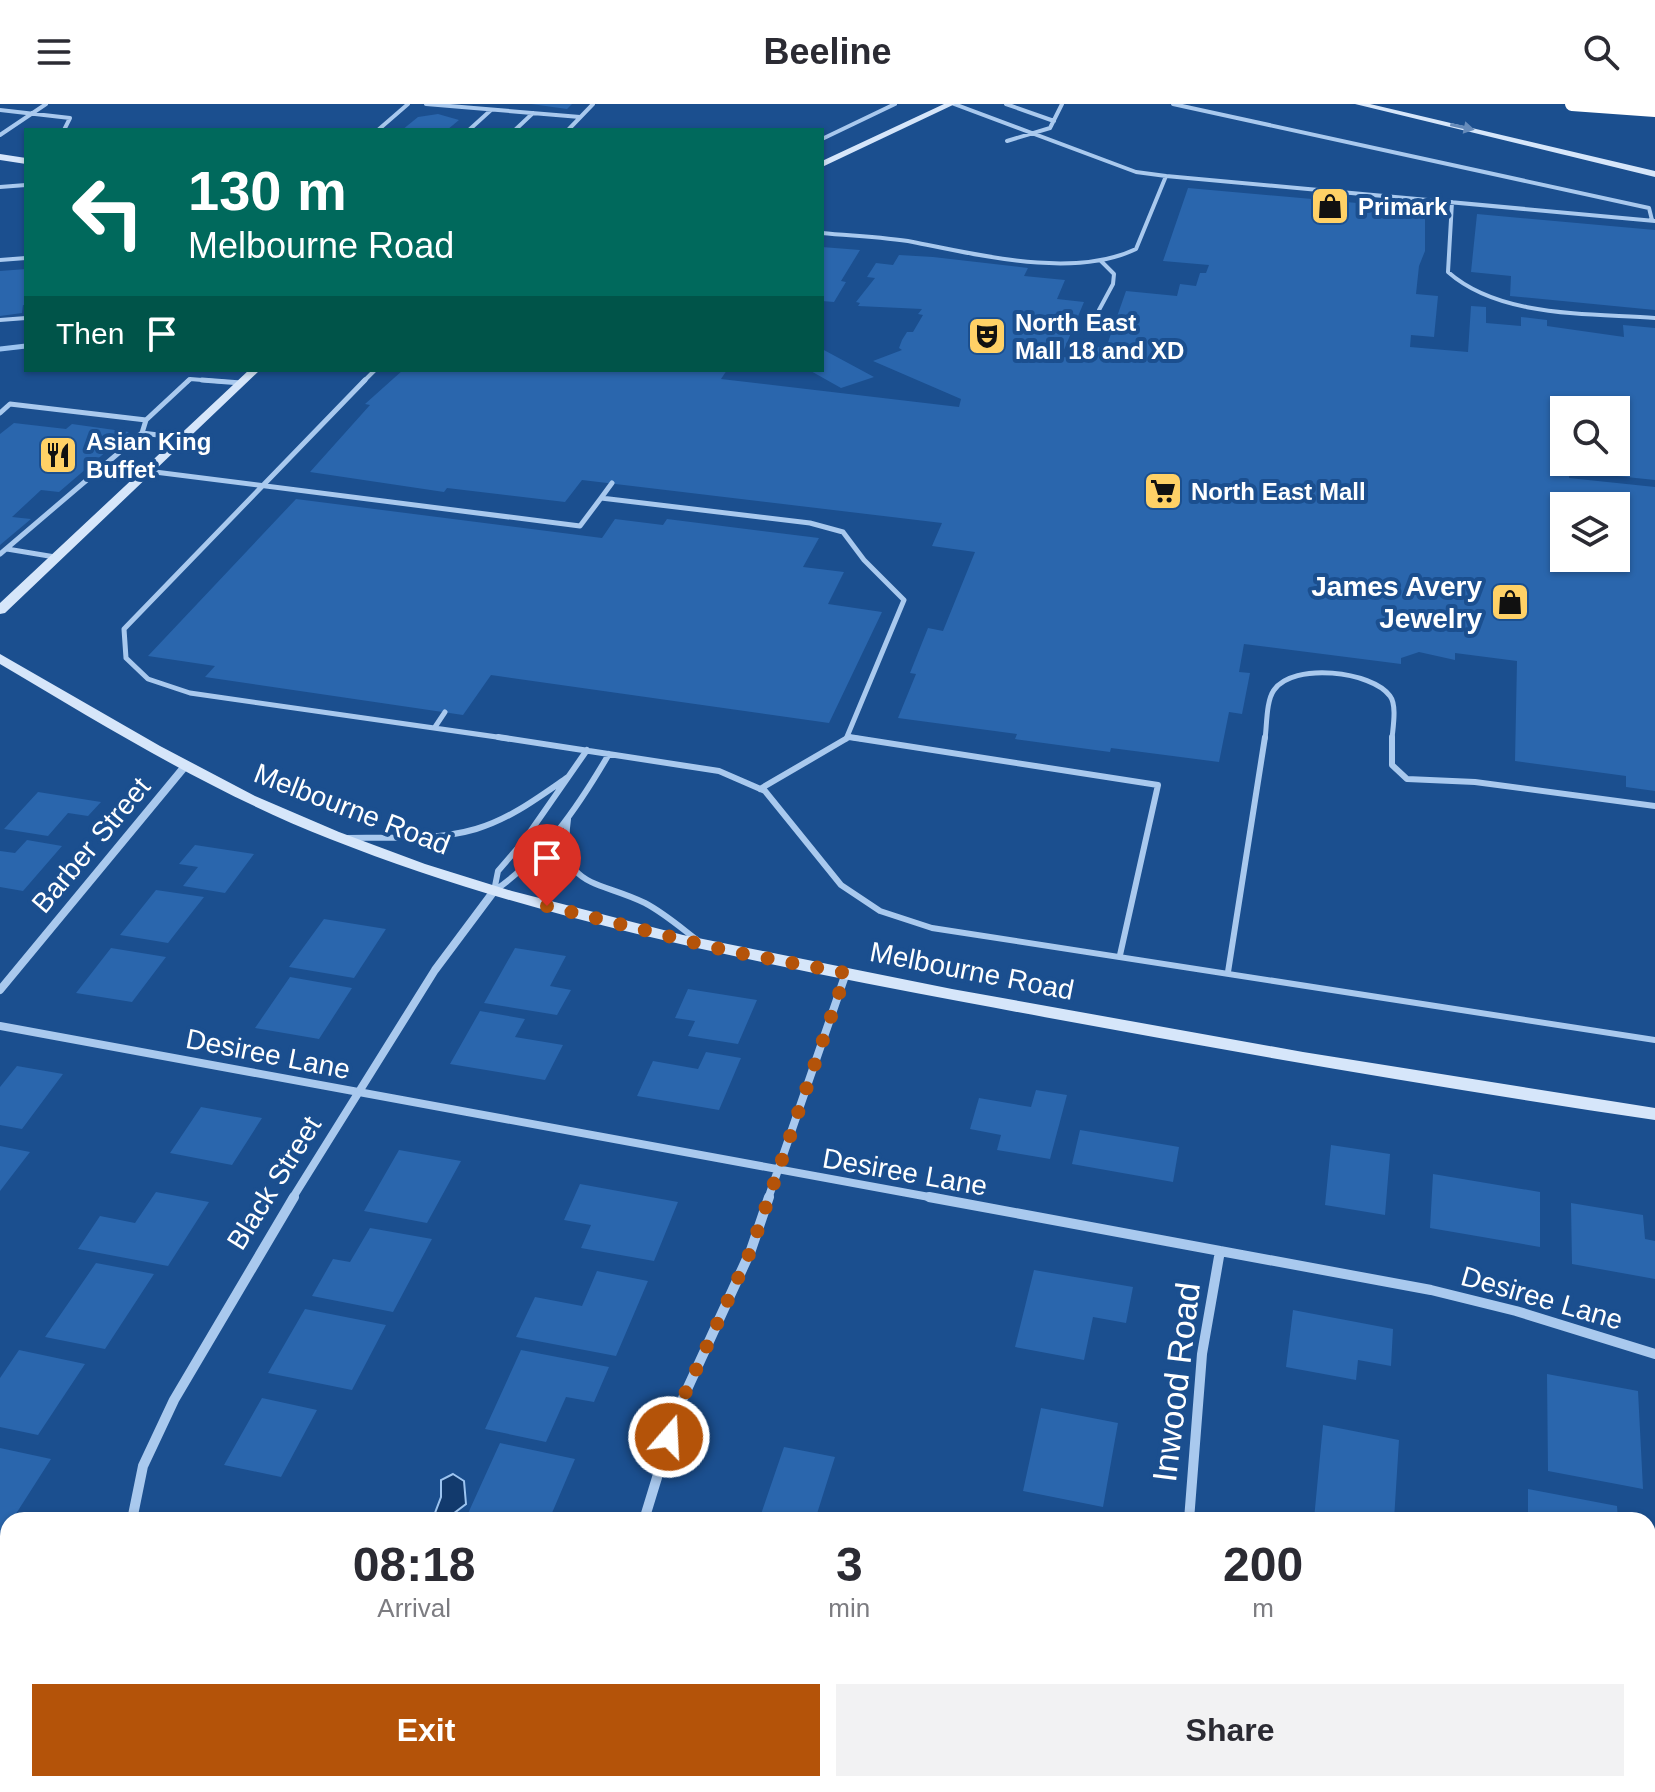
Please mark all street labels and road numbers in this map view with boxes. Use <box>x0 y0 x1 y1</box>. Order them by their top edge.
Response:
street label: Melbourne Road <box>250 757 454 861</box>
street label: Barber Street <box>26 771 157 919</box>
street label: Melbourne Road <box>867 936 1077 1006</box>
street label: Desiree Lane <box>183 1023 353 1085</box>
street label: Black Street <box>221 1111 327 1255</box>
street label: Desiree Lane <box>820 1142 990 1202</box>
street label: Desiree Lane <box>1458 1260 1626 1336</box>
street label: Inwood Road <box>1145 1280 1207 1484</box>

